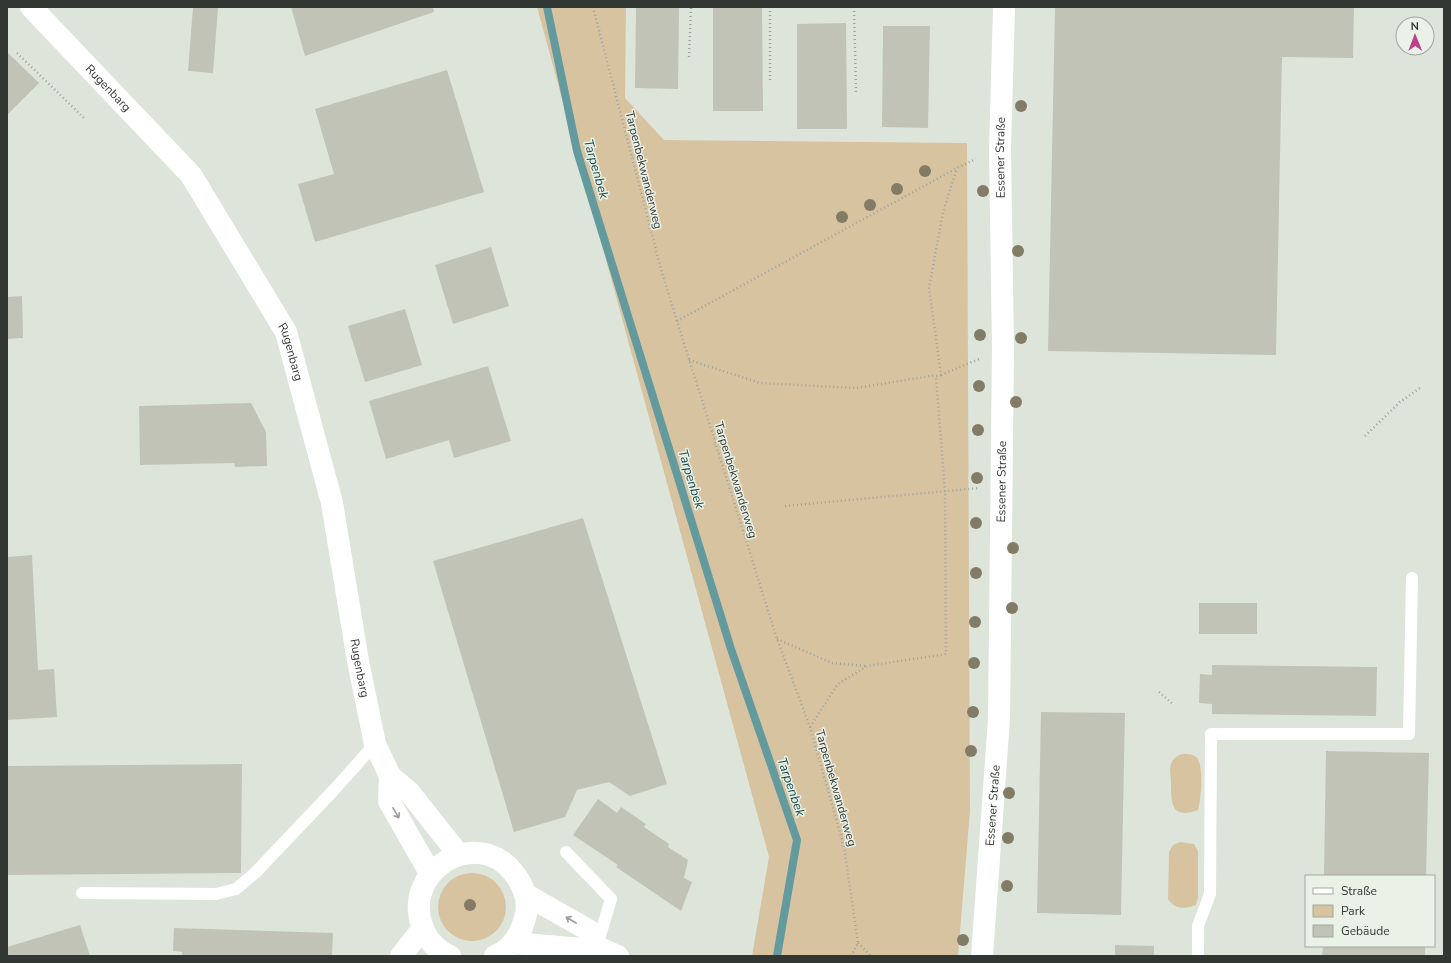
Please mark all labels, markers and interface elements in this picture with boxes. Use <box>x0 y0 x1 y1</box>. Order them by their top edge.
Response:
north arrow <box>1395 16 1435 56</box>
text: N <box>1411 19 1419 34</box>
street label: Rugenbarg <box>82 61 135 115</box>
street label: Tarpenbekwanderweg <box>622 109 666 231</box>
street label: Essener Straße <box>992 117 1009 198</box>
water label: Tarpenbek <box>579 137 613 201</box>
street label: Rugenbarg <box>274 320 307 383</box>
street label: Tarpenbekwanderweg <box>711 420 761 540</box>
street label: Essener Straße <box>993 441 1010 522</box>
water label: Tarpenbek <box>673 447 709 511</box>
street label: Rugenbarg <box>346 637 373 699</box>
street label: Tarpenbekwanderweg <box>812 728 860 848</box>
water label: Tarpenbek <box>773 755 810 819</box>
street label: Essener Straße <box>982 764 1004 847</box>
one-way arrow <box>392 807 400 819</box>
legend <box>1305 875 1435 947</box>
text: Straße <box>1341 883 1377 899</box>
text: Park <box>1341 903 1366 919</box>
one-way arrow <box>565 916 577 924</box>
text: Gebäude <box>1341 923 1390 939</box>

